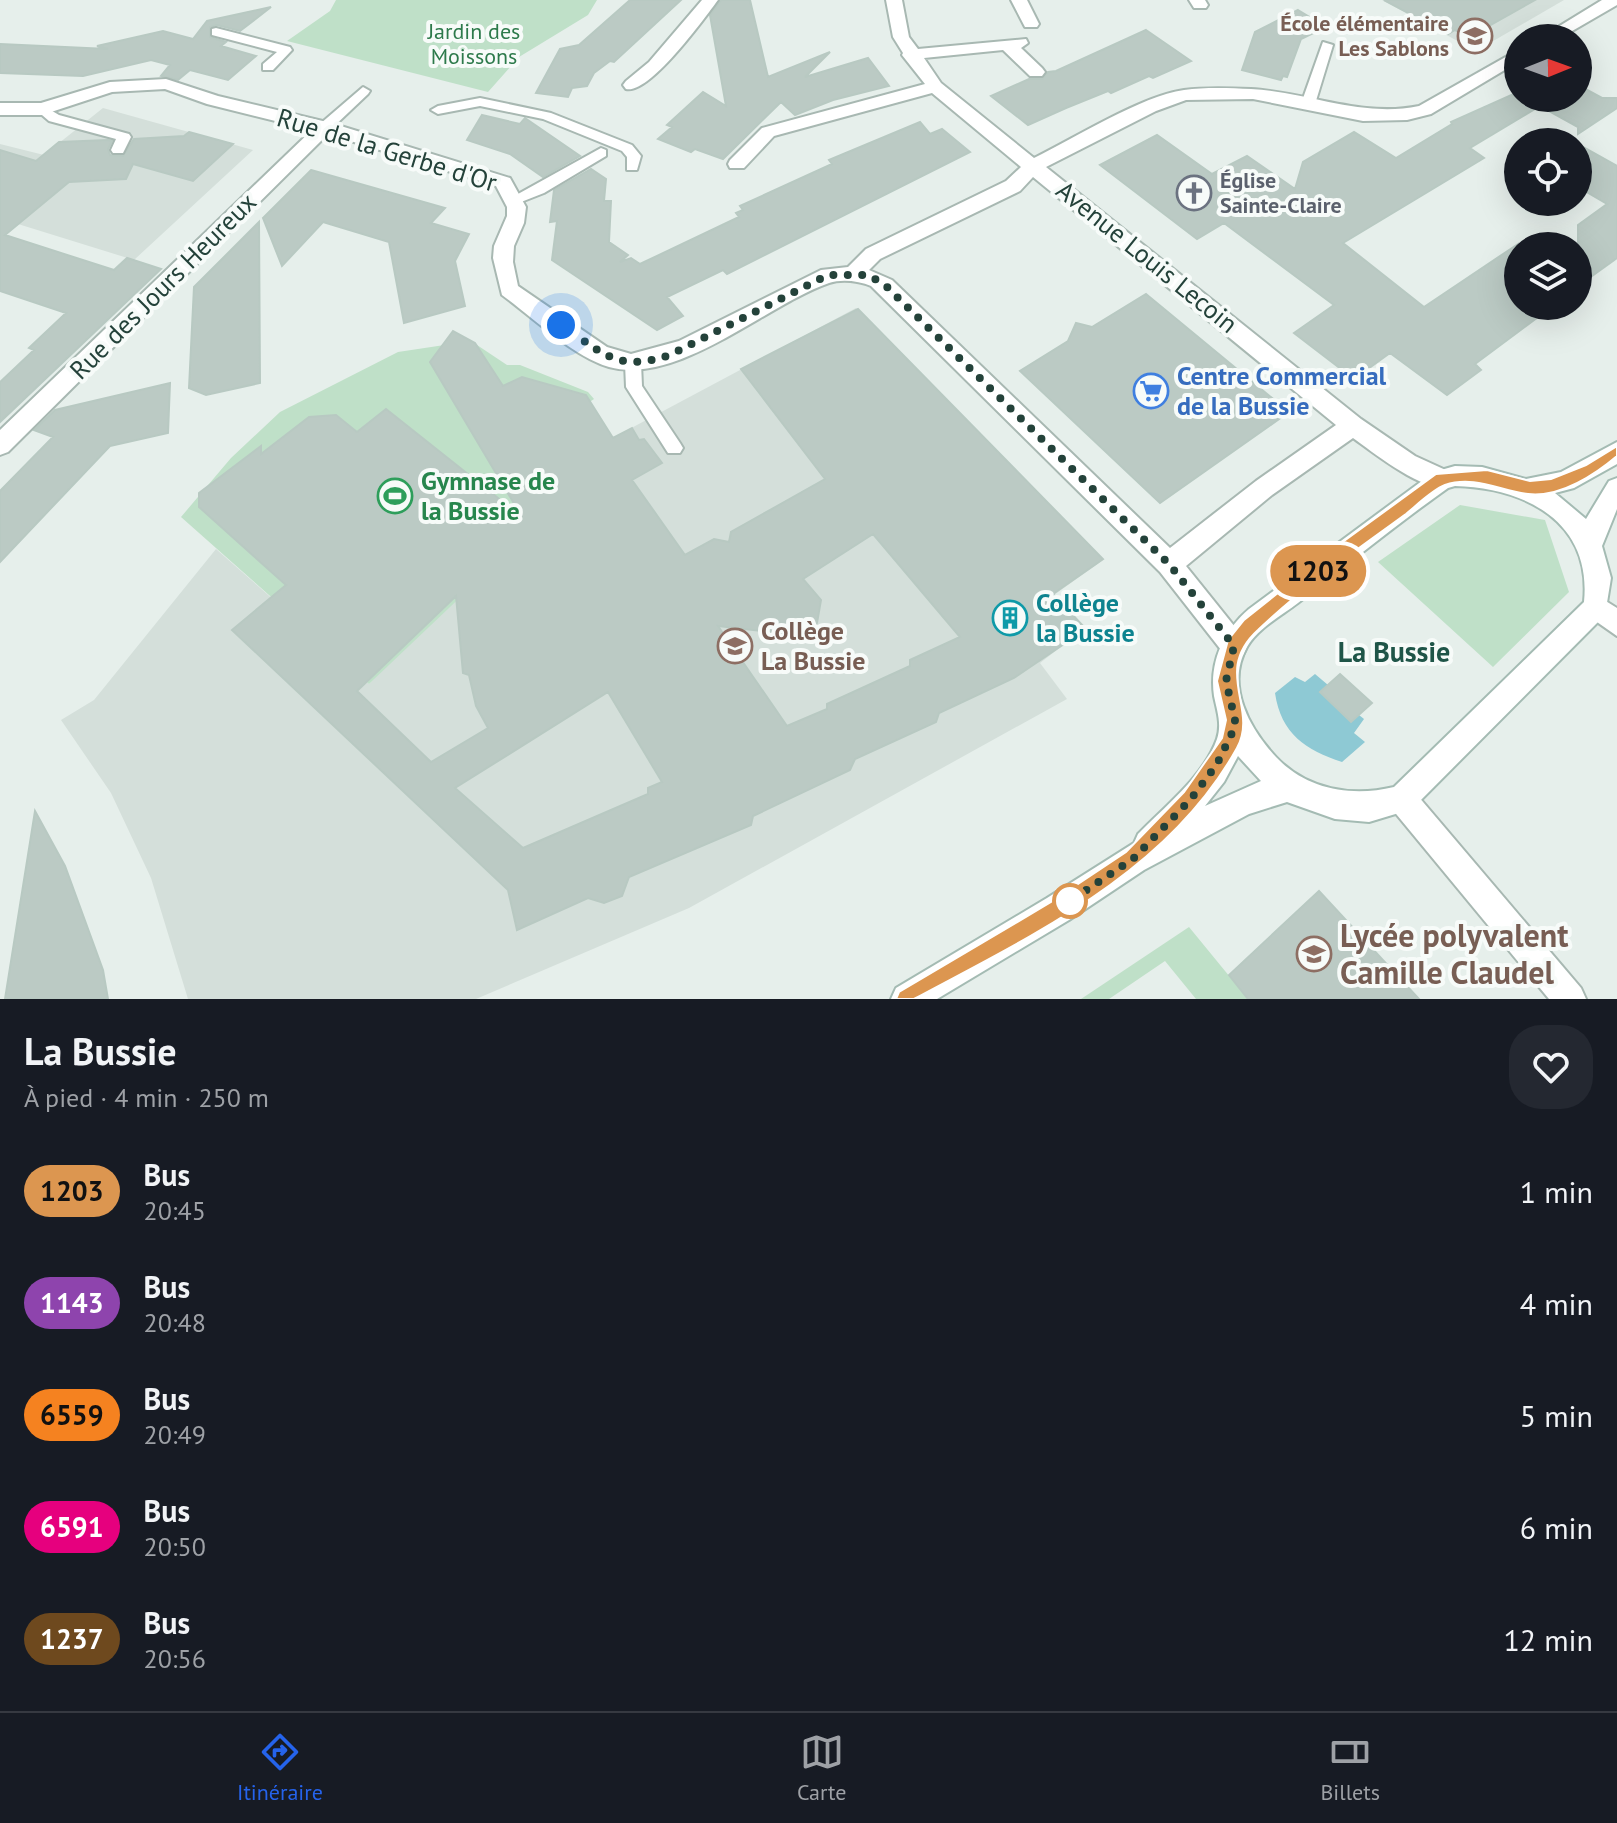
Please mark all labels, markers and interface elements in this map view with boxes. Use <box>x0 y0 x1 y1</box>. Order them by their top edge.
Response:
place label: École élémentaire Les Sablons <box>1280 9 1449 62</box>
park label: Jardin des Moissons <box>427 17 520 70</box>
school or university icon: École élémentaire Les Sablons <box>1456 17 1494 55</box>
north arrow <box>1504 24 1592 112</box>
map controls <box>1504 24 1592 320</box>
street label: Rue de la Gerbe d'Or <box>273 100 501 199</box>
button: locate <box>1504 128 1592 216</box>
place label: Église Sainte-Claire <box>1220 166 1342 219</box>
street label: Avenue Louis Lecoin <box>1050 173 1245 340</box>
church icon: Église Sainte-Claire <box>1175 174 1213 212</box>
street label: Rue des Jours Heureux <box>62 185 263 386</box>
button: layers <box>1504 232 1592 320</box>
your location <box>541 305 581 345</box>
place label: Centre Commercial de la Bussie <box>1177 359 1387 422</box>
supermarket icon: Centre Commercial de la Bussie <box>1132 372 1170 410</box>
place label: Gymnase de la Bussie <box>421 464 555 527</box>
sports icon: Gymnase de la Bussie <box>376 477 414 515</box>
line badge: 1203 <box>1262 545 1374 597</box>
text: 1203 <box>1286 552 1350 589</box>
place label: Collège la Bussie <box>1036 586 1135 649</box>
building icon: Collège la Bussie <box>991 599 1029 637</box>
place label: Collège La Bussie <box>761 614 865 677</box>
school or university icon: Collège La Bussie <box>716 627 754 665</box>
district label: La Bussie <box>1338 633 1450 670</box>
unlabelled marker <box>1053 884 1087 918</box>
place label: Lycée polyvalent Camille Claudel <box>1340 914 1569 993</box>
school or university icon: Lycée polyvalent Camille Claudel <box>1295 935 1333 973</box>
button: heart <box>1509 1025 1593 1109</box>
text: La Bussie <box>24 1026 177 1075</box>
text: À pied · 4 min · 250 m <box>24 1081 269 1114</box>
text: Bus <box>144 1155 190 1194</box>
text: 1203 <box>40 1172 104 1209</box>
text: 1 min <box>1520 1172 1593 1211</box>
text: 20:45 <box>144 1194 206 1227</box>
text: Bus <box>144 1267 190 1306</box>
text: 1143 <box>40 1284 104 1321</box>
text: 4 min <box>1520 1284 1593 1323</box>
text: 20:48 <box>144 1306 206 1339</box>
text: Bus <box>144 1379 190 1418</box>
text: 6559 <box>40 1396 104 1433</box>
text: 5 min <box>1520 1396 1593 1435</box>
text: 20:49 <box>144 1418 206 1451</box>
text: Bus <box>144 1491 190 1530</box>
text: 6591 <box>40 1508 104 1545</box>
text: 6 min <box>1520 1508 1593 1547</box>
text: 20:50 <box>144 1530 206 1563</box>
text: Bus <box>144 1603 190 1642</box>
text: 1237 <box>40 1620 104 1657</box>
text: 12 min <box>1503 1620 1593 1659</box>
text: 20:56 <box>144 1642 206 1675</box>
tab: Itinéraire <box>237 1730 323 1806</box>
tab: Carte <box>797 1730 847 1806</box>
tab: Billets <box>1320 1730 1380 1806</box>

